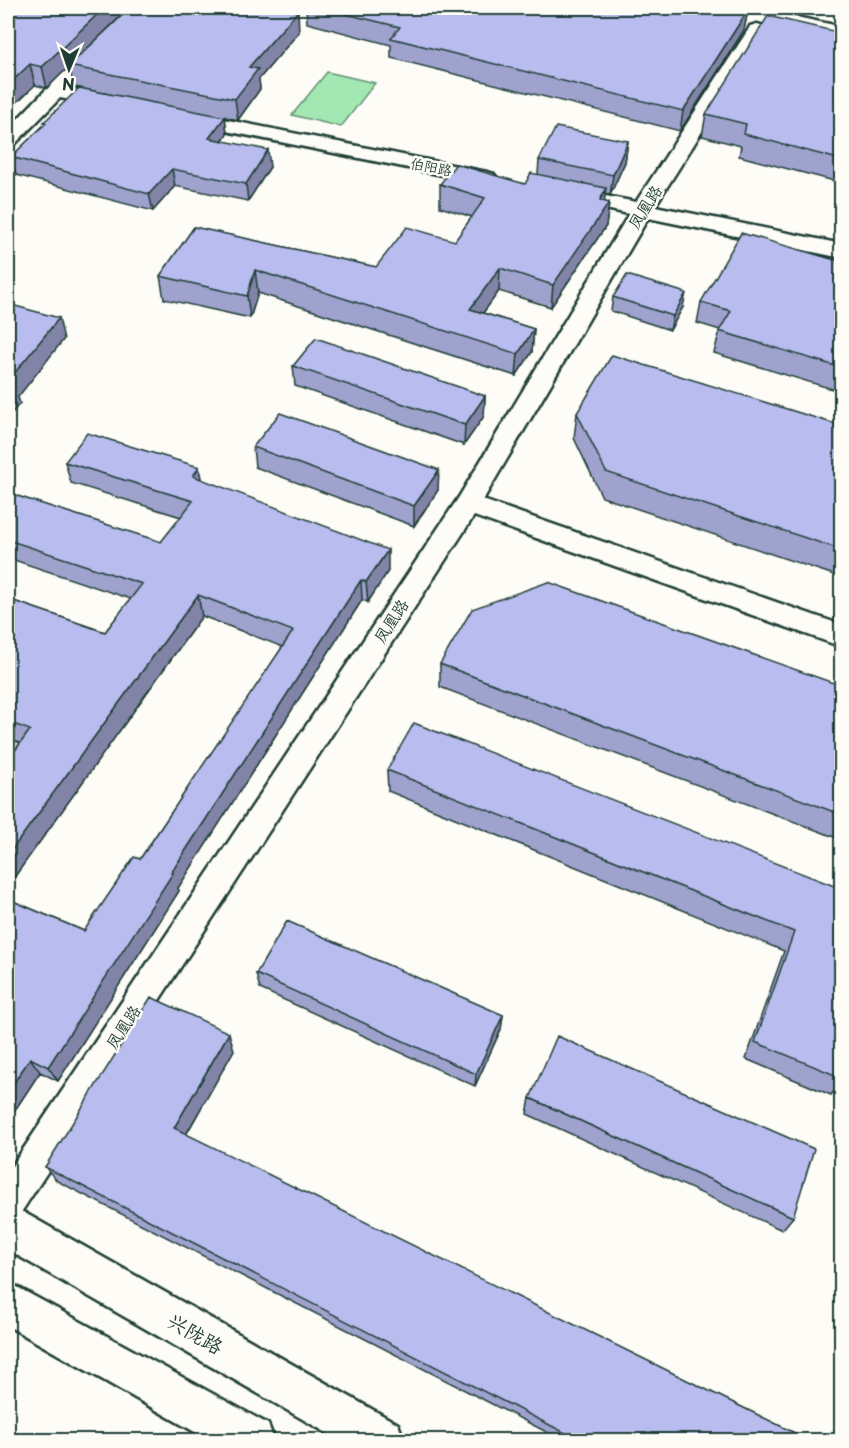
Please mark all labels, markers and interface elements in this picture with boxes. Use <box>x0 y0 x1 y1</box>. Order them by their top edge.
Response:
north arrow <box>39 39 99 99</box>
text: N <box>62 73 75 97</box>
street label: 伯阳路 <box>408 152 454 181</box>
street label: 凤凰路 <box>621 180 667 233</box>
street label: 凤凰路 <box>367 594 413 647</box>
street label: 凤凰路 <box>99 1000 145 1053</box>
street label: 兴陇路 <box>162 1305 230 1362</box>

